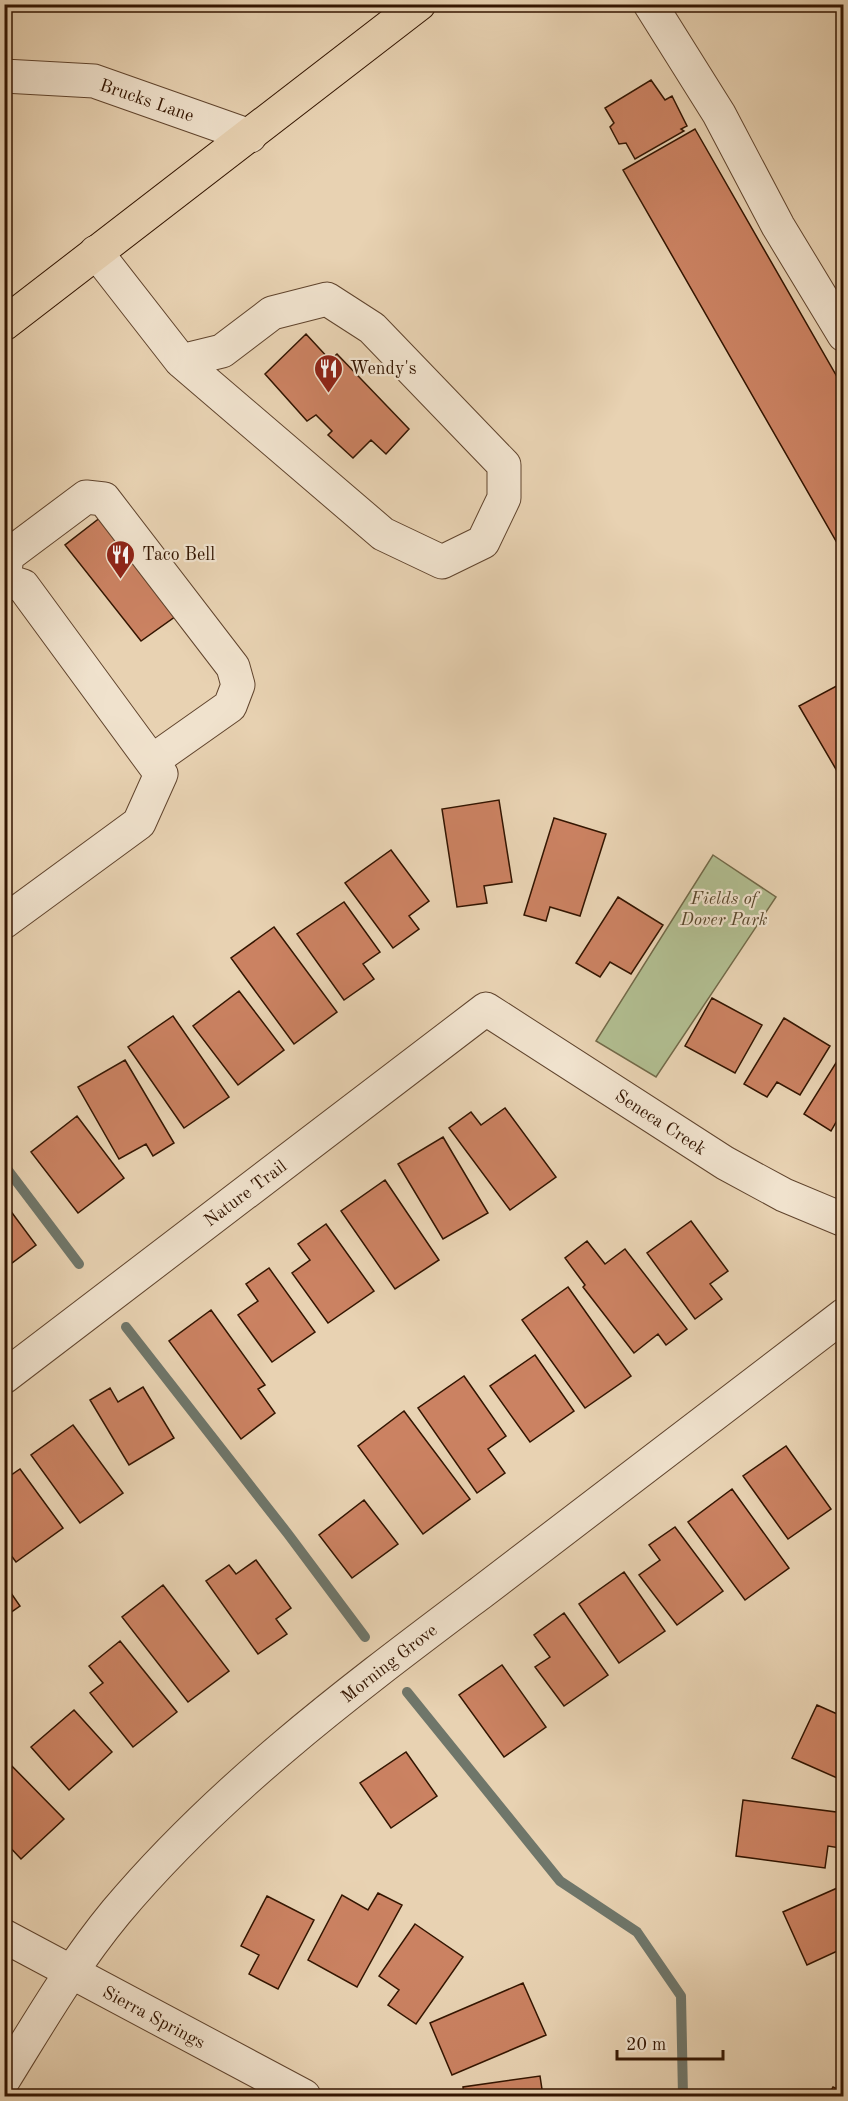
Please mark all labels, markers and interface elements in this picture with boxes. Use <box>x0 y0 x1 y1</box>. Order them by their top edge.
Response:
street label: Brucks Lane <box>97 76 196 125</box>
restaurant icon: Wendy's <box>313 352 345 394</box>
place label: Wendy's <box>350 360 417 378</box>
restaurant icon: Taco Bell <box>105 538 137 580</box>
place label: Taco Bell <box>142 546 215 564</box>
park label: Fields of Dover Park <box>679 890 768 929</box>
street label: Seneca Creek <box>612 1087 709 1159</box>
street label: Nature Trail <box>201 1157 290 1231</box>
street label: Morning Grove <box>338 1621 441 1707</box>
street label: Sierra Springs <box>99 1983 208 2052</box>
scale bar <box>617 2023 724 2061</box>
text: 20 m <box>626 2036 666 2054</box>

